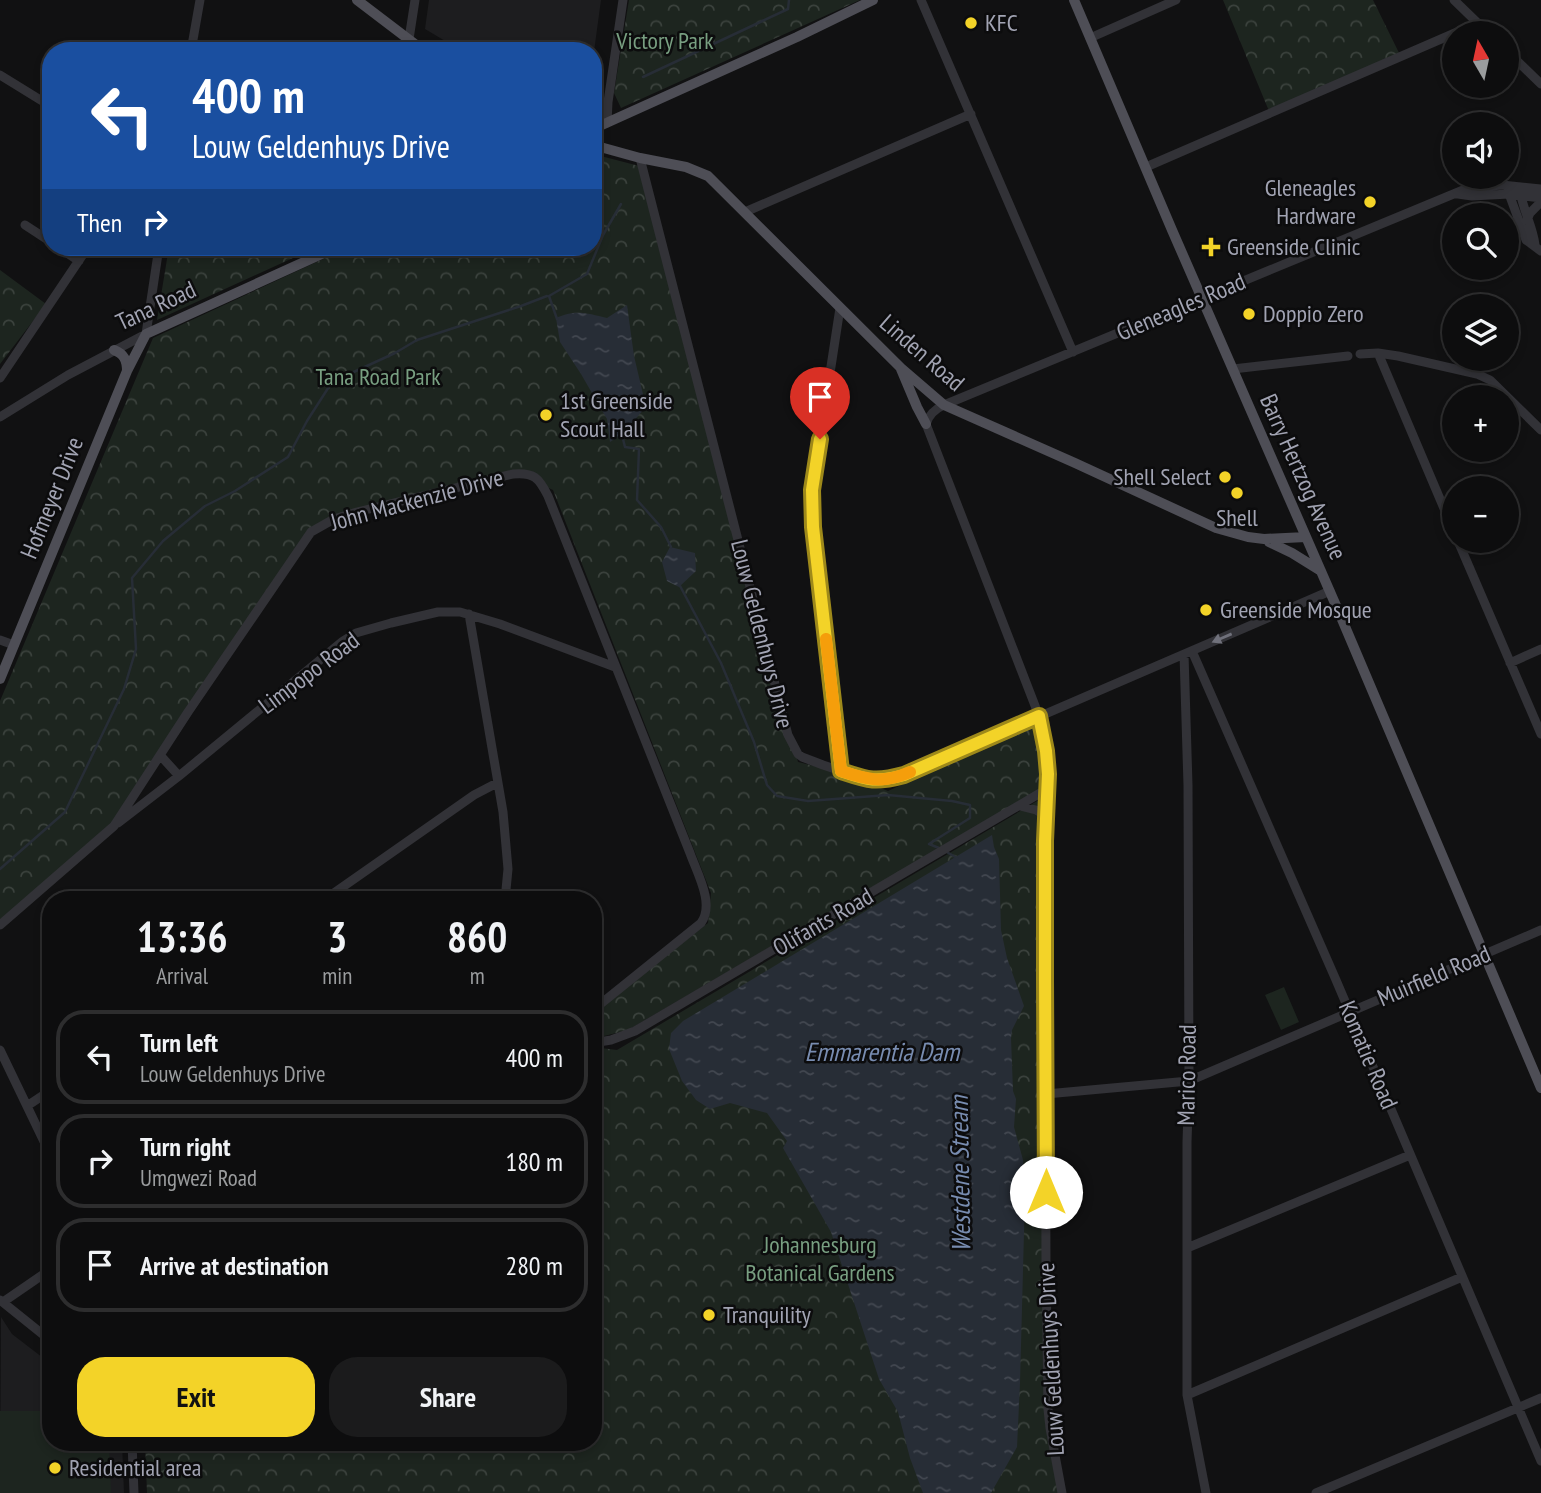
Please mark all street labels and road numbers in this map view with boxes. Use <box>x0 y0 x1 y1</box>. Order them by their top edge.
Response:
street label: Gleneagles Road <box>1112 265 1250 348</box>
street label: Tana Road <box>111 274 201 337</box>
street label: Linden Road <box>873 307 971 398</box>
street label: Barry Hertzog Avenue <box>1253 389 1354 565</box>
street label: Hofmeyer Drive <box>13 432 90 563</box>
street label: John Mackenzie Drive <box>326 462 507 538</box>
street label: Louw Geldenhuys Drive <box>724 536 801 731</box>
street label: Limpopo Road <box>252 625 365 721</box>
street label: Olifants Road <box>767 880 879 963</box>
street label: Muirfield Road <box>1373 938 1495 1013</box>
street label: Komatie Road <box>1332 996 1405 1113</box>
street label: Marico Road <box>1170 1024 1203 1126</box>
street label: Louw Geldenhuys Drive <box>1030 1262 1071 1456</box>

